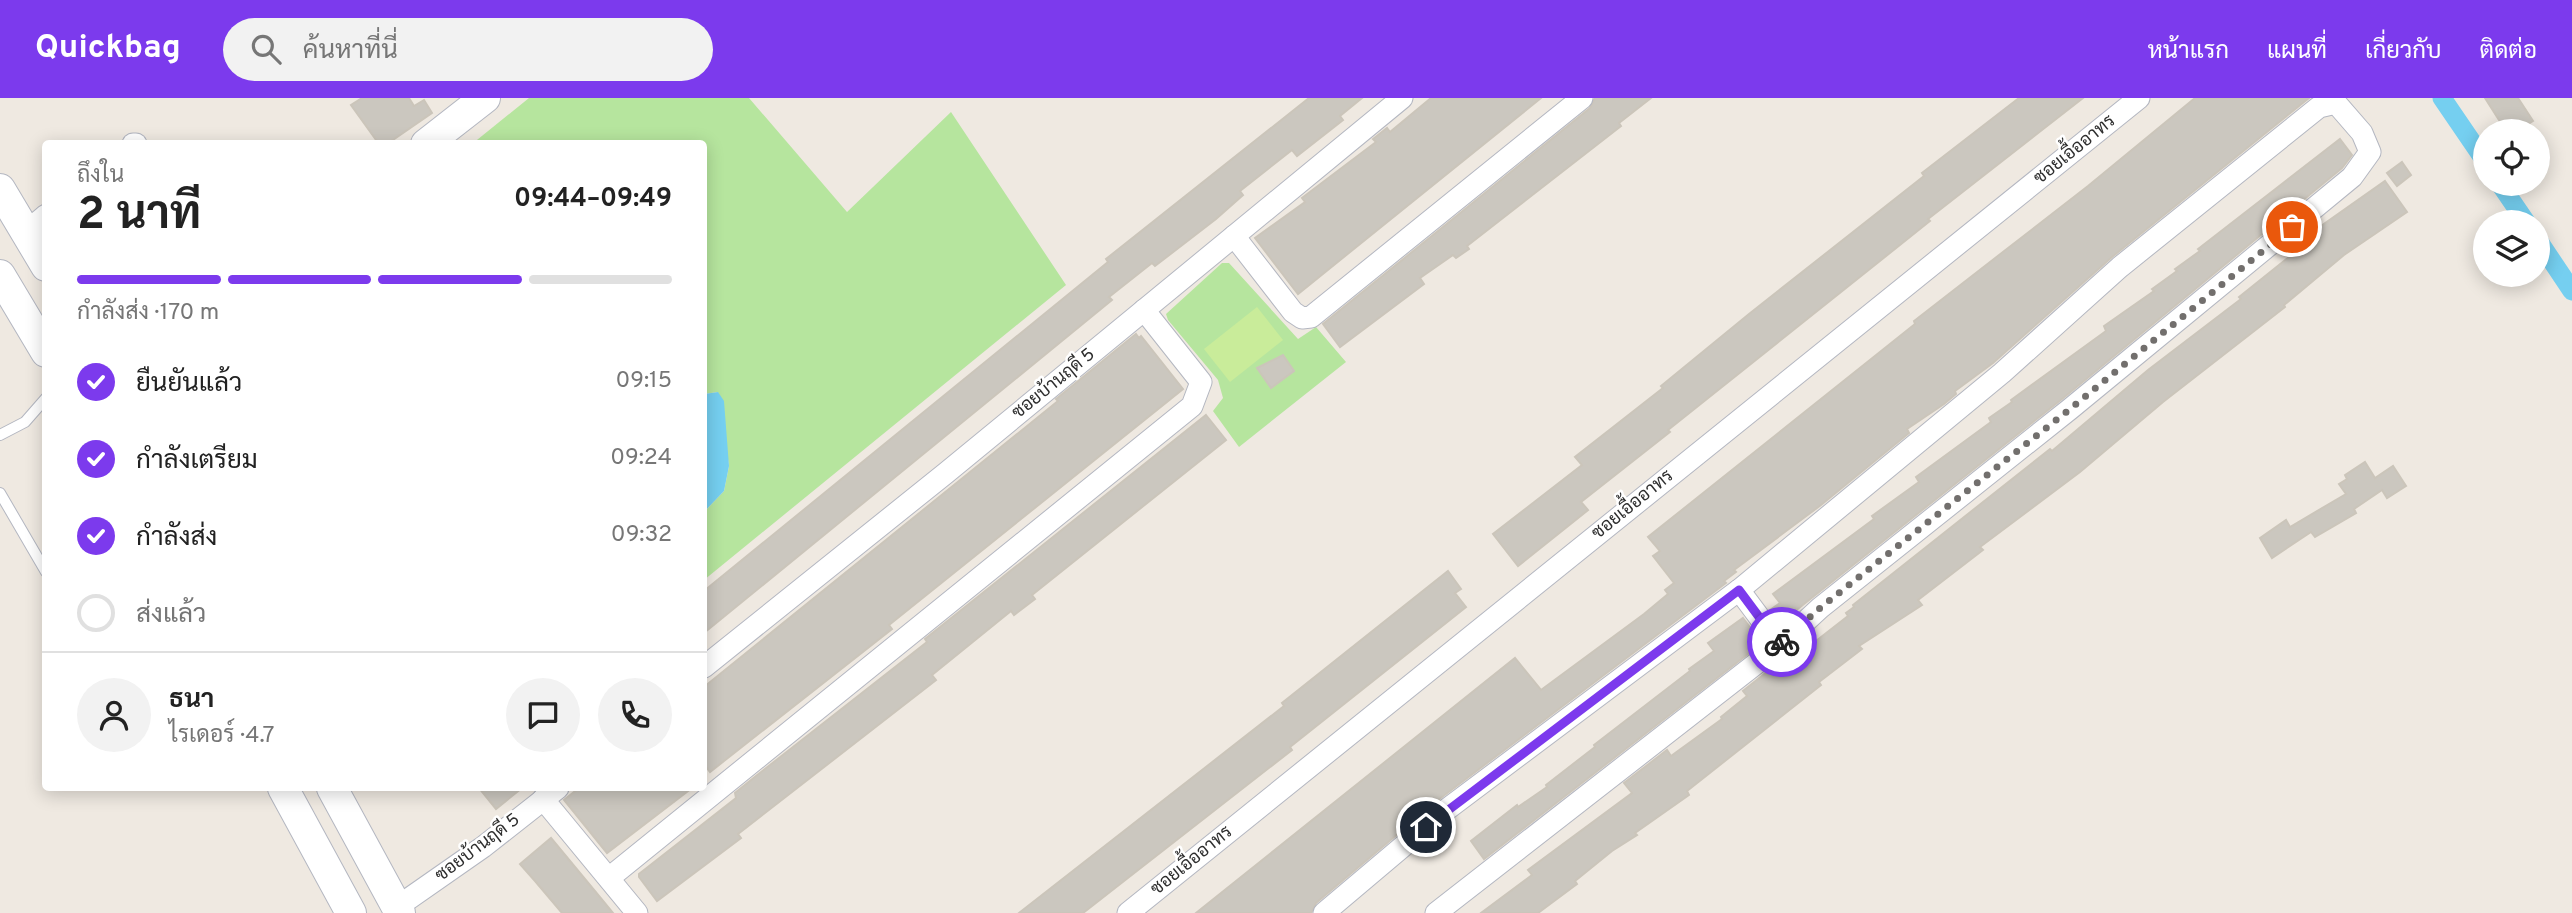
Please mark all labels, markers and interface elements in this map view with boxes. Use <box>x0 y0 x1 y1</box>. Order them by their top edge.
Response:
search box <box>223 18 713 81</box>
text: Quickbag <box>35 28 181 70</box>
icon: search <box>247 30 285 68</box>
text: ค้นหาที่นี่ <box>303 35 398 68</box>
text: หน้าแรก <box>2148 37 2229 67</box>
text: แผนที่ <box>2267 37 2327 67</box>
text: เกี่ยวกับ <box>2365 37 2442 67</box>
text: ติดต่อ <box>2480 37 2537 67</box>
street label: ซอยเอื้ออาทร <box>2026 105 2121 190</box>
map controls <box>2473 119 2550 287</box>
button: locate <box>2473 119 2550 196</box>
text: ถึงใน <box>77 162 124 191</box>
text: 09:44–09:49 <box>514 183 672 216</box>
text: 2 นาที <box>77 187 201 246</box>
pin <box>2262 197 2322 257</box>
icon: bag <box>2273 208 2311 246</box>
button: layers <box>2473 210 2550 287</box>
text: กำลังส่ง · 170 m <box>77 299 219 328</box>
street label: ซอยบ้านฤดี 5 <box>1006 341 1100 424</box>
icon: check <box>77 363 115 401</box>
text: 09:15 <box>615 367 672 396</box>
text: ยืนยันแล้ว <box>136 368 242 401</box>
icon: check <box>77 440 115 478</box>
text: 09:24 <box>610 444 672 473</box>
text: กำลังเตรียม <box>136 445 258 478</box>
street label: ซอยเอื้ออาทร <box>1584 460 1679 545</box>
icon: check <box>77 517 115 555</box>
text: 09:32 <box>611 521 672 550</box>
text: กำลังส่ง <box>136 522 217 555</box>
text: ส่งแล้ว <box>136 599 206 632</box>
courier <box>1747 607 1817 677</box>
icon: bike <box>1763 623 1801 661</box>
button: person <box>77 678 151 752</box>
button: chat <box>506 678 580 752</box>
button: phone <box>598 678 672 752</box>
text: ธนา <box>169 684 214 717</box>
text: ไรเดอร์ · 4.7 <box>169 722 274 751</box>
pin <box>1396 797 1456 857</box>
street label: ซอยบ้านฤดี 5 <box>429 806 525 887</box>
icon: home <box>1407 808 1445 846</box>
street label: ซอยเอื้ออาทร <box>1143 816 1238 901</box>

